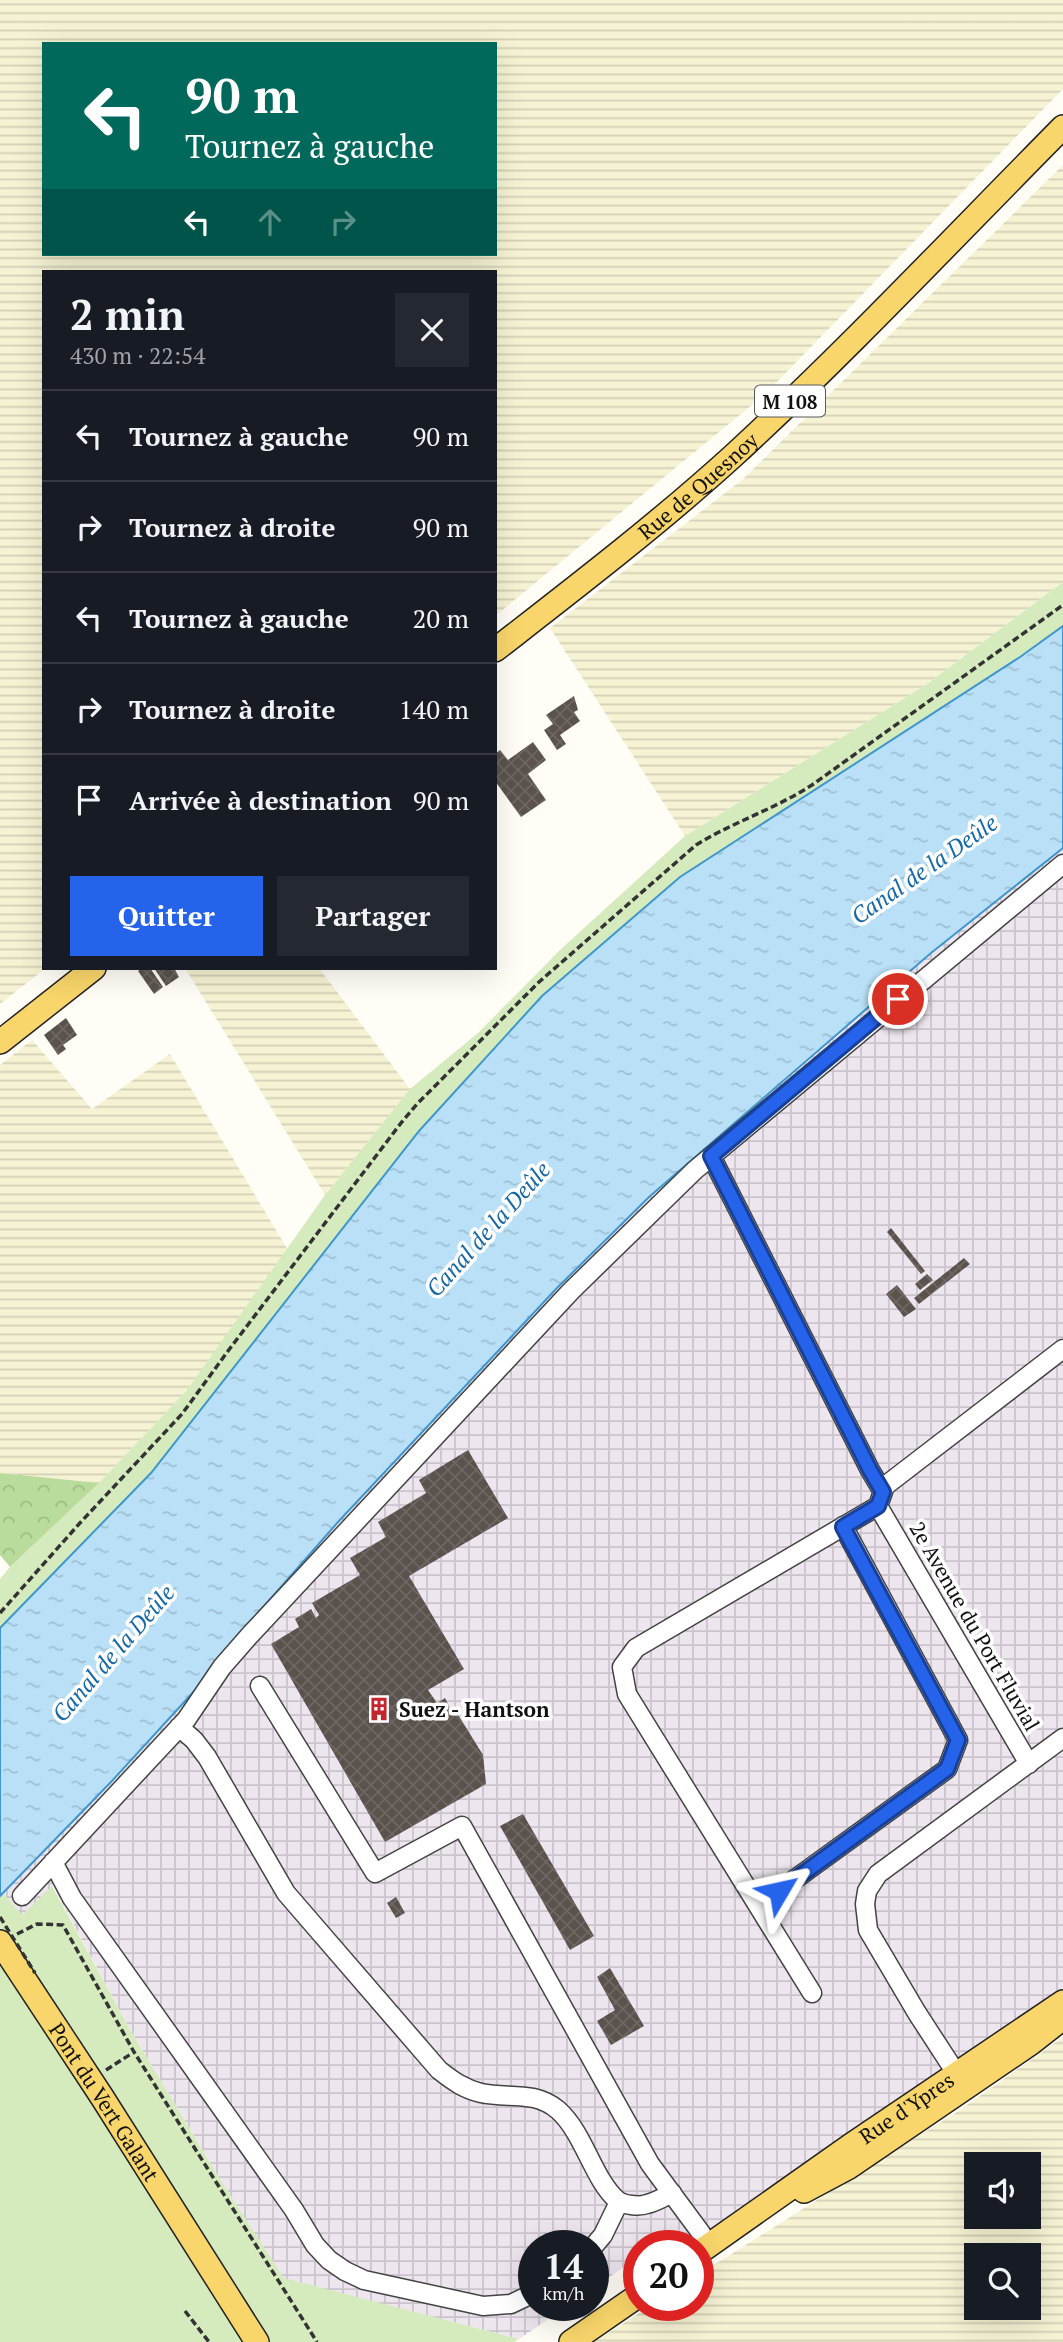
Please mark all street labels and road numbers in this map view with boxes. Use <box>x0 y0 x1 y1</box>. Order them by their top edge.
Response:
road number: M 108 <box>755 386 825 416</box>
street label: Rue de Quesnoy <box>632 426 764 546</box>
street label: 2e Avenue du Port Fluvial <box>904 1516 1046 1736</box>
street label: Pont du Vert Galant <box>43 2017 166 2187</box>
street label: Rue d'Ypres <box>853 2066 959 2150</box>

